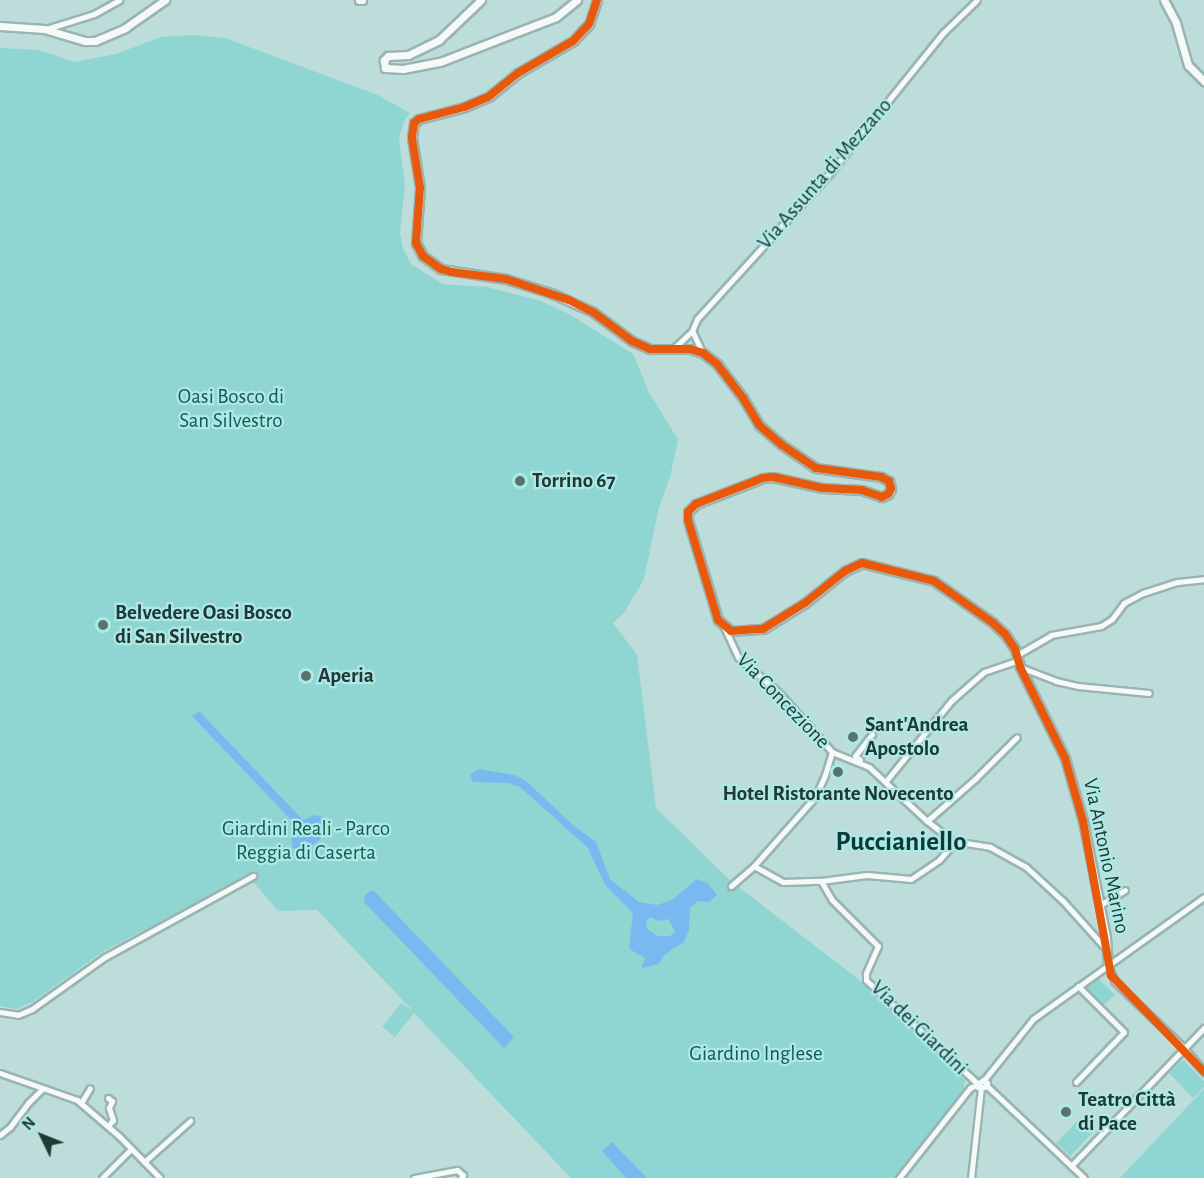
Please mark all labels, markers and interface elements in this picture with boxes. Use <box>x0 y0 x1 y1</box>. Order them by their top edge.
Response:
street label: Via Assunta di Mezzano <box>752 93 898 255</box>
park label: Oasi Bosco di San Silvestro <box>178 384 284 434</box>
place label: Torrino 67 <box>532 468 615 494</box>
marker: Torrino 67 <box>513 474 527 488</box>
place label: Belvedere Oasi Bosco di San Silvestro <box>115 600 292 650</box>
marker: Belvedere Oasi Bosco di San Silvestro <box>96 618 110 632</box>
street label: Via Concezione <box>731 648 835 754</box>
place label: Aperia <box>318 663 374 689</box>
marker: Aperia <box>299 669 313 683</box>
place label: Sant'Andrea Apostolo <box>865 712 969 762</box>
marker: Sant'Andrea Apostolo <box>846 730 860 744</box>
marker: Hotel Ristorante Novecento <box>831 765 845 779</box>
street label: Via Antonio Marino <box>1077 776 1135 936</box>
place label: Hotel Ristorante Novecento <box>722 781 954 807</box>
park label: Giardini Reali - Parco Reggia di Caserta <box>222 816 390 866</box>
district label: Puccianiello <box>835 826 967 858</box>
street label: Via dei Giardini <box>865 976 973 1080</box>
park label: Giardino Inglese <box>689 1041 823 1067</box>
place label: Teatro Città di Pace <box>1078 1087 1176 1137</box>
marker: Teatro Città di Pace <box>1059 1105 1073 1119</box>
north arrow <box>12 1106 72 1166</box>
text: N <box>19 1114 38 1133</box>

